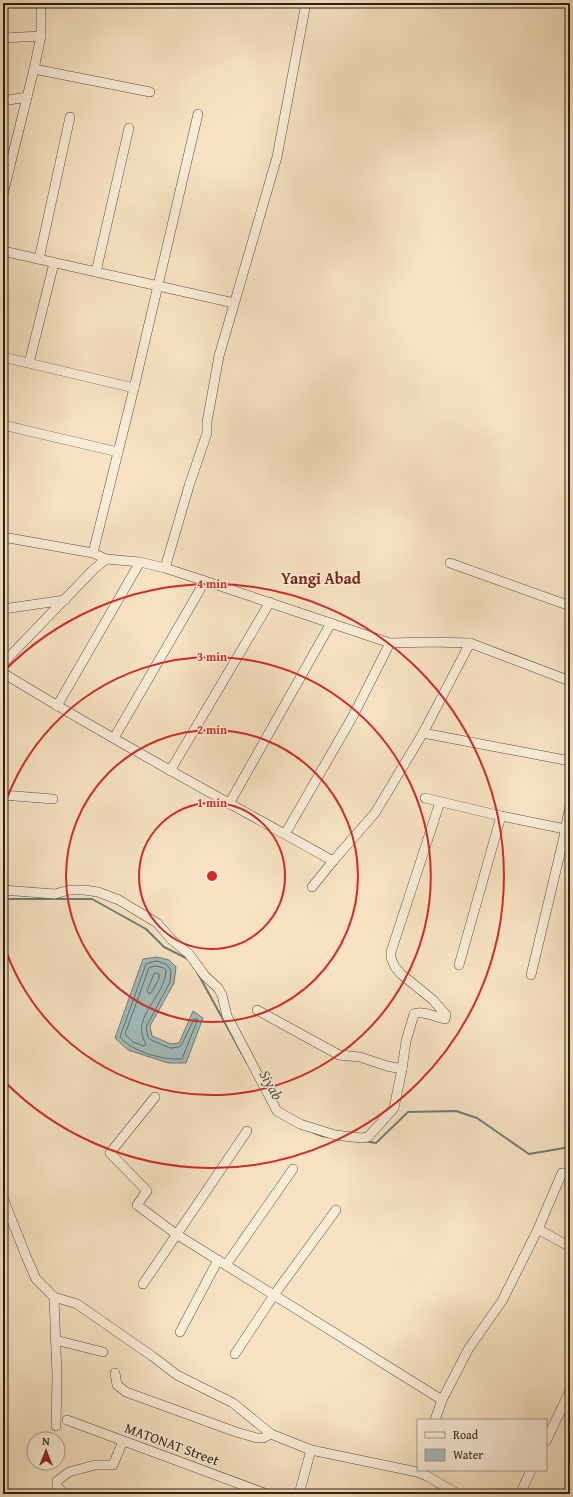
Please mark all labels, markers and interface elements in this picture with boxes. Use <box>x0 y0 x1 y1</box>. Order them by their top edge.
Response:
district label: Yangi Abad <box>281 566 362 590</box>
text: 4 min <box>197 575 227 592</box>
text: 3 min <box>197 648 227 665</box>
text: 2 min <box>197 721 227 738</box>
text: 1 min <box>197 794 227 811</box>
centre of rings <box>205 869 219 883</box>
water label: Siyab <box>255 1066 288 1104</box>
street label: MATONAT Street <box>122 1418 222 1470</box>
legend <box>417 1419 547 1471</box>
text: Road <box>453 1426 479 1443</box>
north arrow <box>26 1431 66 1471</box>
text: N <box>42 1433 50 1449</box>
text: Water <box>453 1446 483 1463</box>

